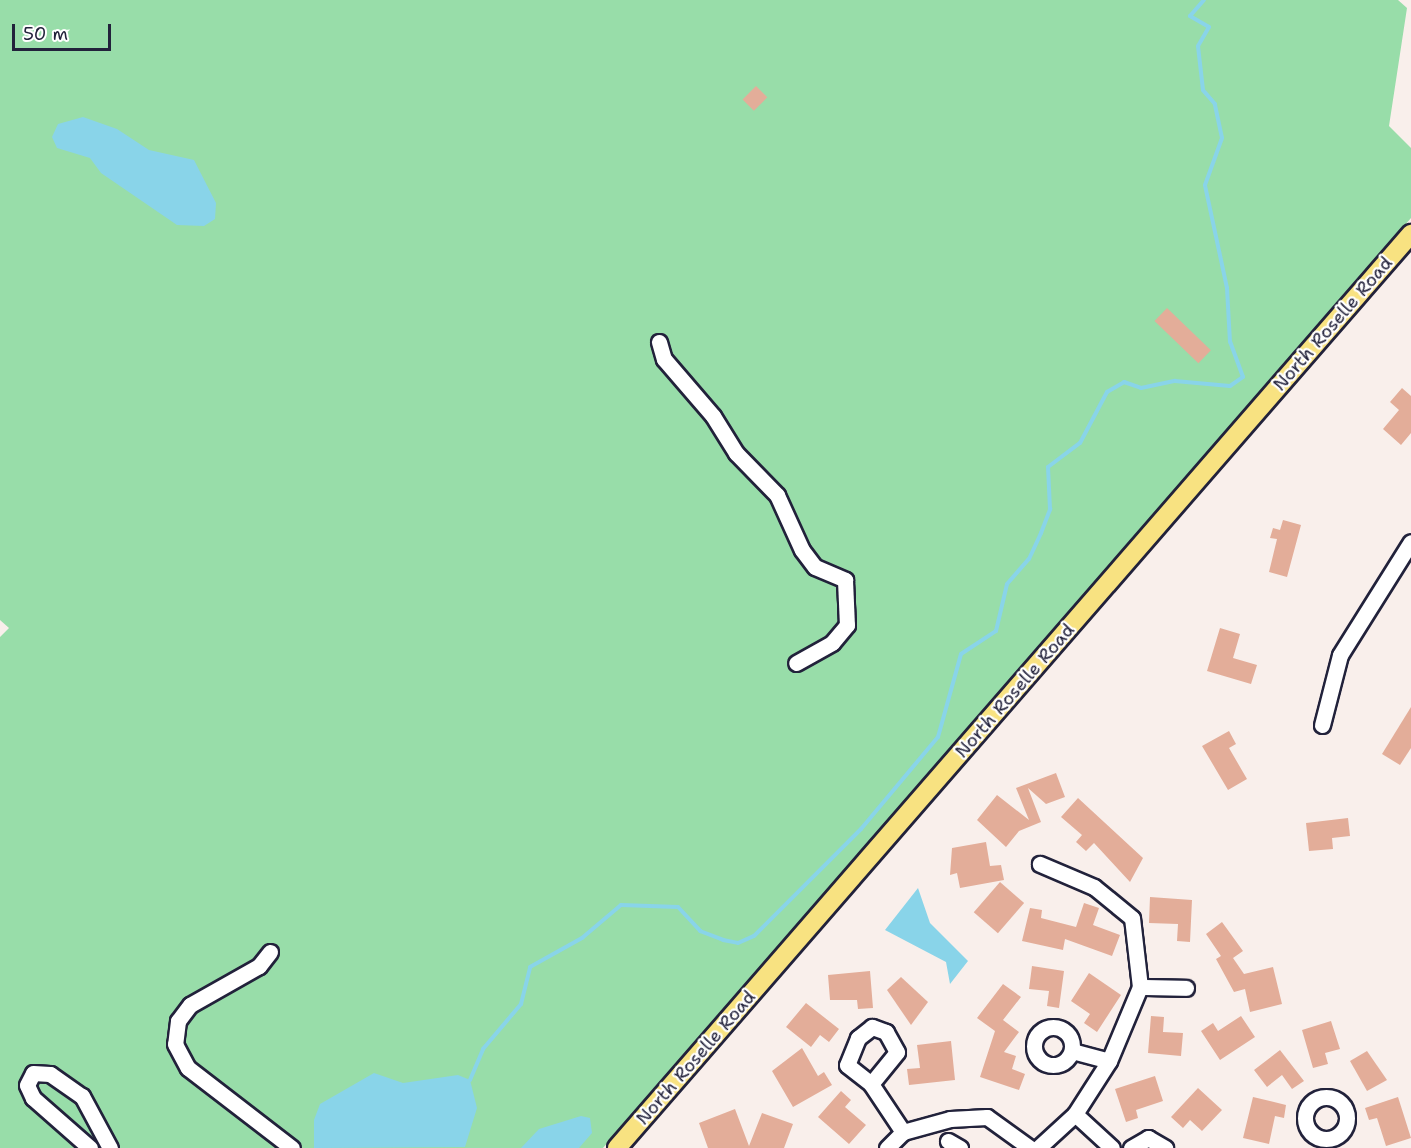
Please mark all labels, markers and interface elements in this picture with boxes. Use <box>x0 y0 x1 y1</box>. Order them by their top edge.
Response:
scale bar <box>15 12 114 50</box>
text: 50 m <box>23 22 68 46</box>
street label: North Roselle Road <box>1269 253 1397 395</box>
street label: North Roselle Road <box>951 620 1079 762</box>
street label: North Roselle Road <box>632 987 760 1129</box>

